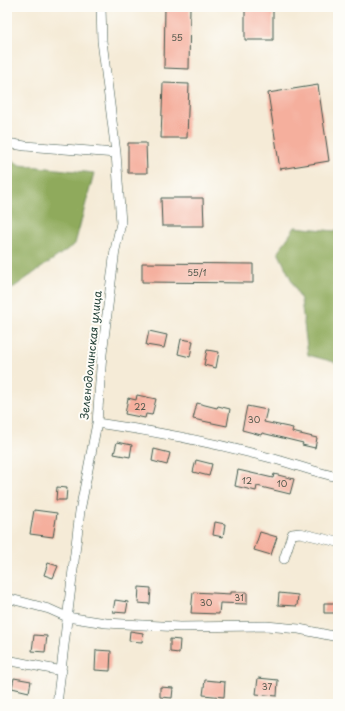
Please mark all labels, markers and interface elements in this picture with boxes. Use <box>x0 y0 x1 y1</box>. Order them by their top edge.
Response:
house number: 55 <box>171 30 183 44</box>
house number: 55/1 <box>187 265 207 279</box>
street label: Зеленодолинская улица <box>75 290 106 420</box>
house number: 22 <box>134 399 146 413</box>
house number: 30 <box>248 412 261 426</box>
house number: 12 <box>242 473 252 487</box>
house number: 10 <box>277 476 288 490</box>
house number: 31 <box>234 590 244 604</box>
house number: 30 <box>200 595 213 609</box>
house number: 37 <box>262 679 272 693</box>

